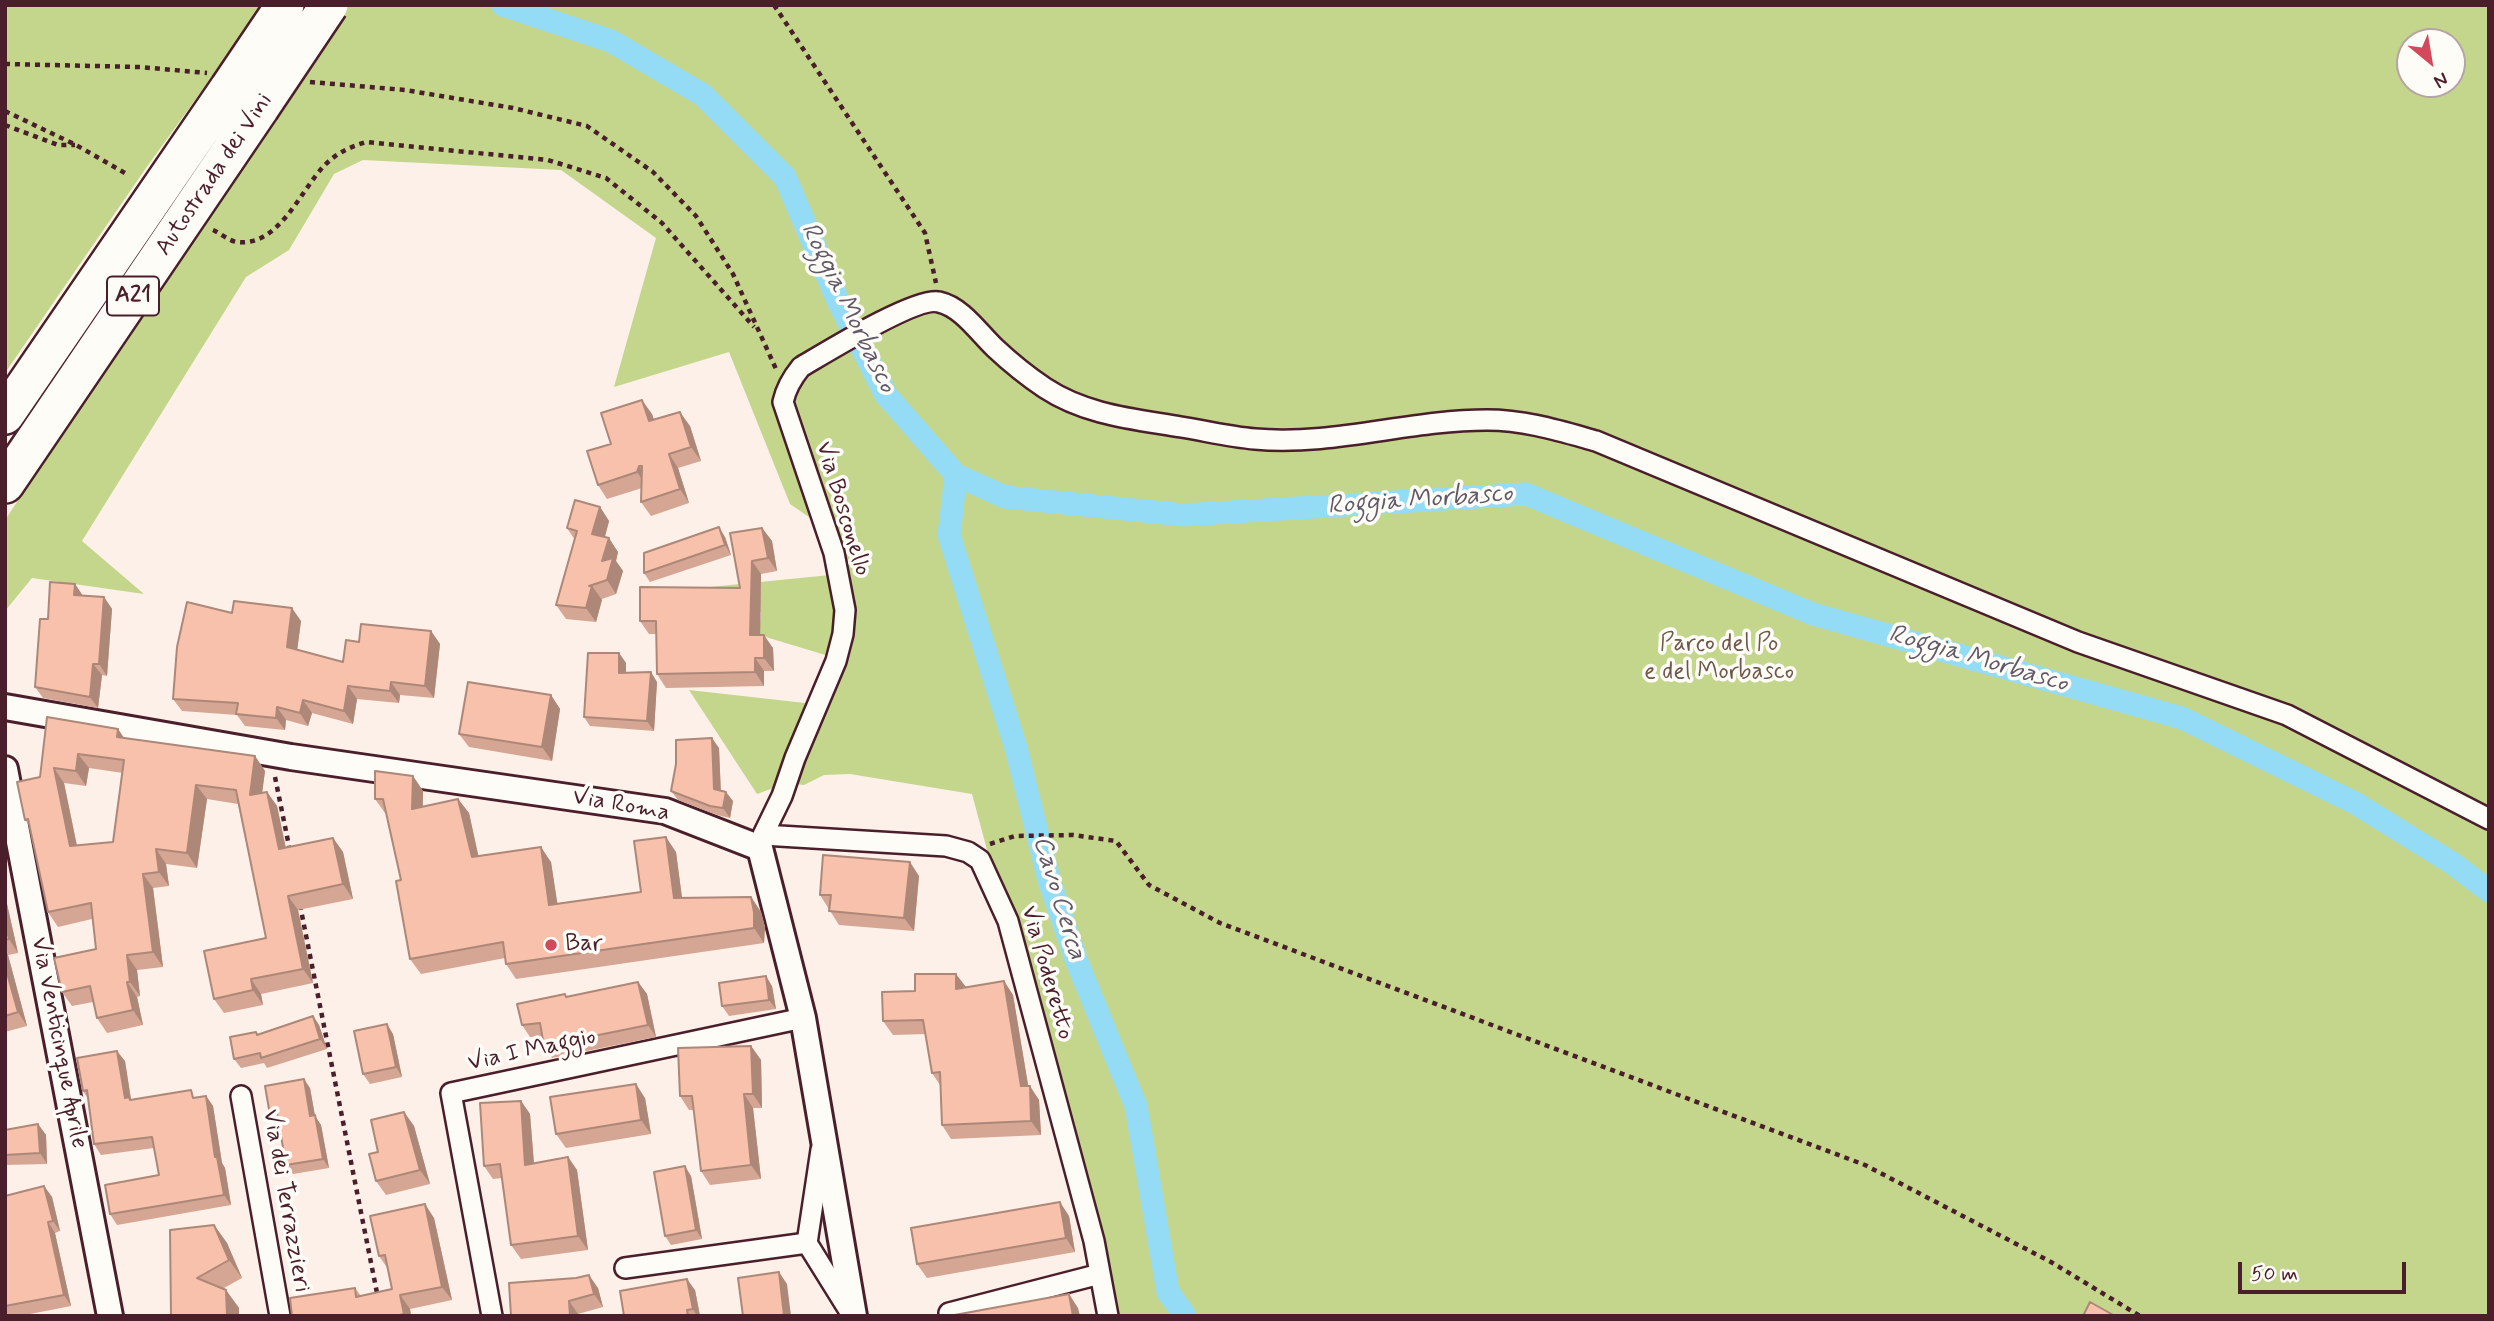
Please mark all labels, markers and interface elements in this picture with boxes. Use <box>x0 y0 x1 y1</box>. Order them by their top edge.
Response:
north arrow <box>2396 28 2466 98</box>
text: N <box>2429 66 2452 94</box>
street label: Autostrada dei Vini <box>150 88 280 262</box>
water label: Roggia Morbasco <box>792 218 902 398</box>
road number: A21 <box>107 276 159 316</box>
street label: Via Bosconello <box>808 438 876 580</box>
water label: Roggia Morbasco <box>1327 479 1513 523</box>
water label: Roggia Morbasco <box>1885 620 2071 700</box>
park label: Parco del Po e del Morbasco <box>1644 631 1794 687</box>
street label: Via Roma <box>570 783 672 829</box>
water label: Cavo Cerca <box>1024 833 1092 963</box>
street label: Via Poderetto <box>1013 903 1079 1043</box>
place label: Bar <box>565 931 602 959</box>
street label: Via Venticinque Aprile <box>23 935 93 1151</box>
marker: Bar <box>543 937 559 953</box>
street label: Via I Maggio <box>465 1023 599 1079</box>
street label: Via dei Terrazzieri <box>255 1107 315 1295</box>
scale bar <box>2242 1248 2410 1292</box>
text: 50 m <box>2251 1260 2298 1288</box>

